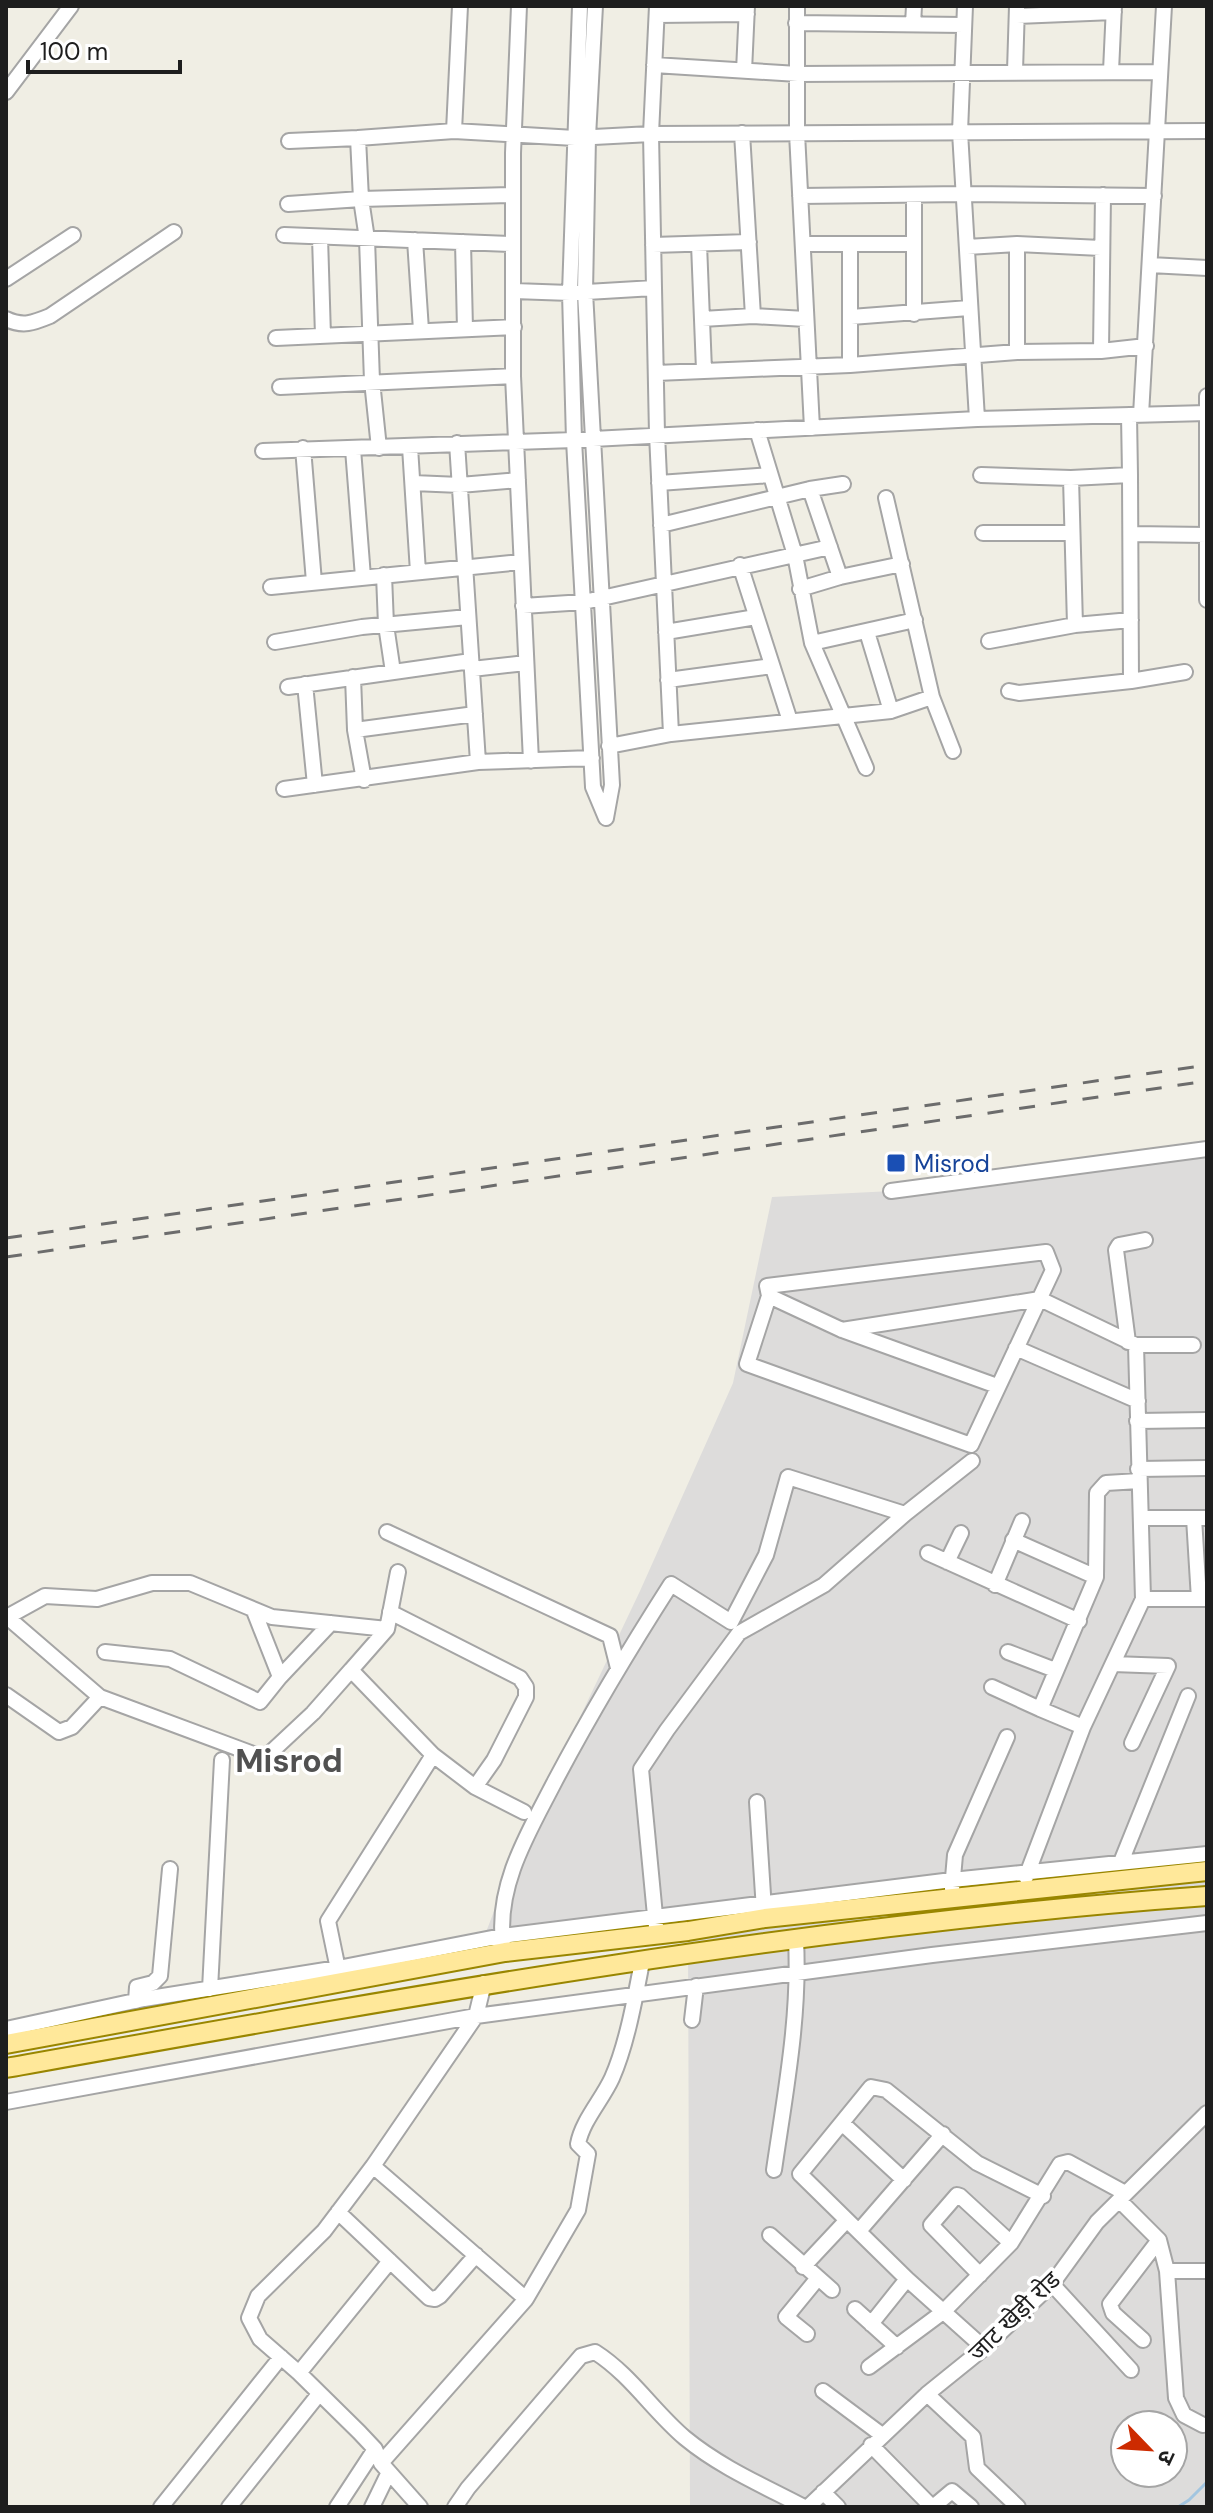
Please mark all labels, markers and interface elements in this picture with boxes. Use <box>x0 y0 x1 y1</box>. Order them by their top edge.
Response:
scale bar <box>28 24 180 74</box>
text: 100 m <box>40 36 108 67</box>
place label: Misrod <box>914 1148 990 1179</box>
marker: Misrod <box>885 1152 907 1174</box>
district label: Misrod <box>235 1740 343 1782</box>
street label: जाट खेड़ी रोड <box>961 2264 1067 2368</box>
north arrow <box>1109 2409 1189 2489</box>
text: उ <box>1150 2445 1183 2470</box>

